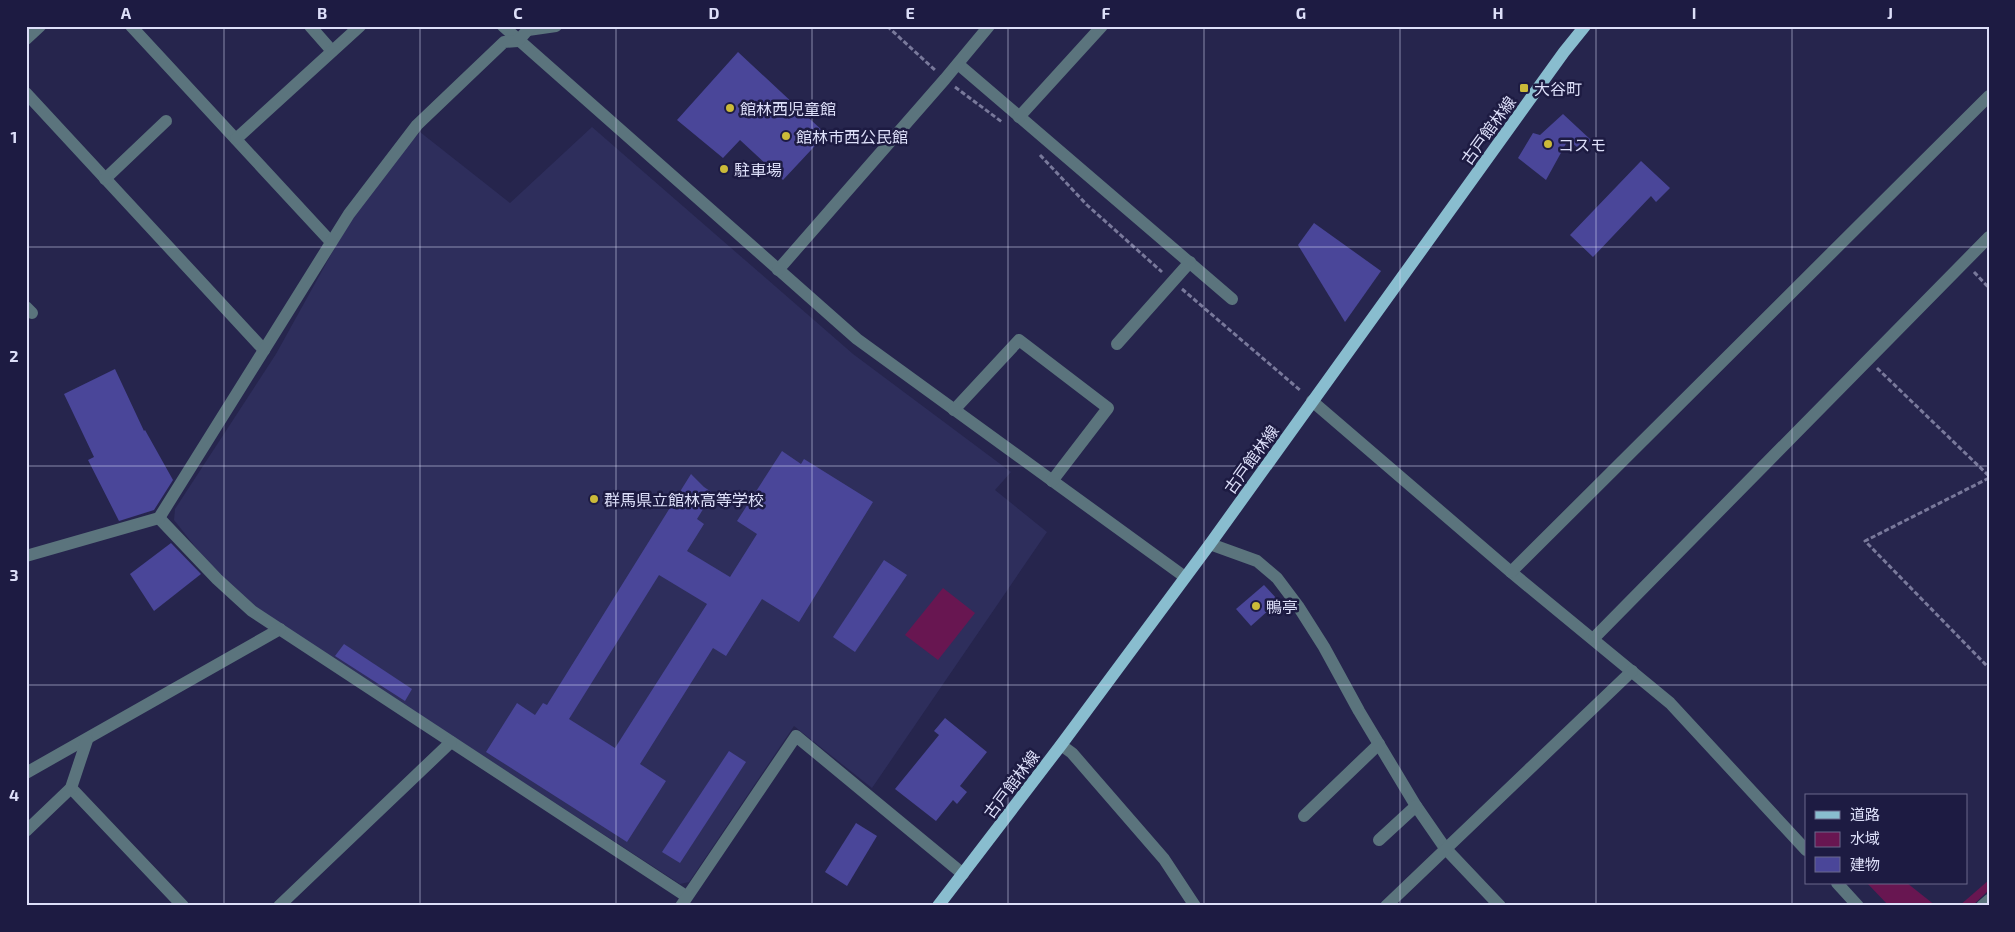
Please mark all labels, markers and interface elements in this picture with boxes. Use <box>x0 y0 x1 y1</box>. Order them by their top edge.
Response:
text: A <box>121 3 132 22</box>
text: B <box>317 3 327 22</box>
text: C <box>513 3 523 22</box>
text: D <box>709 3 720 22</box>
text: E <box>905 3 915 22</box>
text: F <box>1102 3 1111 22</box>
text: G <box>1296 3 1306 22</box>
text: H <box>1492 3 1504 22</box>
text: I <box>1692 3 1696 22</box>
text: J <box>1887 3 1893 22</box>
place label: 大谷町 <box>1534 79 1582 98</box>
marker: 大谷町 <box>1518 82 1530 94</box>
street label: 古戸館林線 <box>1457 92 1519 168</box>
place label: 館林西児童館 <box>740 99 836 118</box>
marker: 館林西児童館 <box>724 102 736 114</box>
text: 1 <box>11 127 17 146</box>
place label: 館林市西公民館 <box>796 127 908 146</box>
marker: 館林市西公民館 <box>780 130 792 142</box>
place label: コスモ <box>1558 135 1606 154</box>
marker: コスモ <box>1542 138 1554 150</box>
place label: 駐車場 <box>734 160 782 179</box>
marker: 駐車場 <box>718 163 730 175</box>
text: 2 <box>9 346 19 365</box>
street label: 古戸館林線 <box>1220 421 1282 497</box>
place label: 群馬県立館林高等学校 <box>604 490 764 509</box>
marker: 群馬県立館林高等学校 <box>588 493 600 505</box>
text: 3 <box>9 565 19 584</box>
place label: 鴨亭 <box>1266 597 1298 616</box>
marker: 鴨亭 <box>1250 600 1262 612</box>
street label: 古戸館林線 <box>979 746 1043 822</box>
text: 4 <box>9 785 19 804</box>
legend <box>1805 794 1968 884</box>
text: 道路 <box>1850 805 1880 823</box>
text: 水域 <box>1850 829 1880 847</box>
text: 建物 <box>1850 855 1880 873</box>

